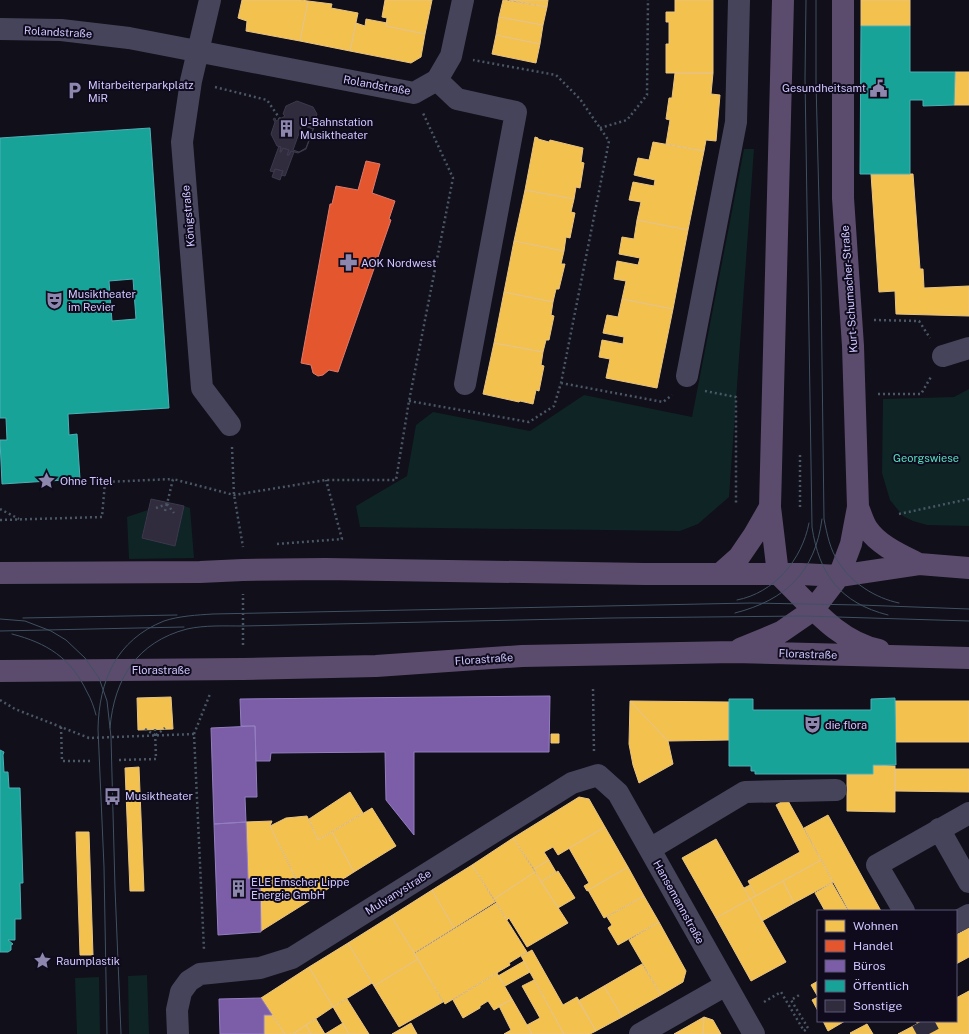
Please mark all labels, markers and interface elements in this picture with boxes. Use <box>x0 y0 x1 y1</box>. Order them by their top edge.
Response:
street label: Rolandstraße <box>24 24 92 40</box>
street label: Rolandstraße <box>342 73 412 97</box>
public building icon: Gesundheitsamt <box>869 78 889 98</box>
place label: Mitarbeiterparkplatz MiR <box>88 79 194 104</box>
parking icon: Mitarbeiterparkplatz MiR <box>65 81 85 101</box>
place label: Gesundheitsamt <box>782 82 866 94</box>
place label: U-Bahnstation Musiktheater <box>300 116 373 141</box>
building icon: U-Bahnstation Musiktheater <box>277 118 297 138</box>
street label: Königstraße <box>179 185 197 247</box>
street label: Kurt-Schumacher-Straße <box>839 225 859 353</box>
pharmacy icon: AOK Nordwest <box>338 253 358 273</box>
place label: AOK Nordwest <box>361 257 436 269</box>
place label: Musiktheater im Revier <box>68 288 136 313</box>
theatre icon: Musiktheater im Revier <box>45 290 65 310</box>
park label: Georgswiese <box>893 452 959 464</box>
place icon: Ohne Titel <box>37 471 57 491</box>
place label: Ohne Titel <box>60 475 112 487</box>
street label: Florastraße <box>779 647 837 661</box>
street label: Florastraße <box>454 651 514 667</box>
street label: Florastraße <box>132 664 190 676</box>
theatre icon: die flora <box>802 715 822 735</box>
place label: die flora <box>825 719 867 731</box>
bus stop icon: Musiktheater <box>102 786 122 806</box>
place label: Musiktheater <box>125 790 193 802</box>
street label: Hansemannstraße <box>651 858 707 946</box>
street label: Mulvanystraße <box>363 867 433 917</box>
place label: ELE Emscher Lippe Energie GmbH <box>251 876 349 901</box>
building icon: ELE Emscher Lippe Energie GmbH <box>228 878 248 898</box>
legend <box>817 910 957 1022</box>
text: Wohnen <box>853 919 898 933</box>
text: Handel <box>853 939 894 953</box>
place icon: Raumplastik <box>33 951 53 971</box>
place label: Raumplastik <box>56 955 120 967</box>
text: Büros <box>853 959 886 973</box>
text: Öffentlich <box>853 979 909 993</box>
text: Sonstige <box>853 999 903 1013</box>

